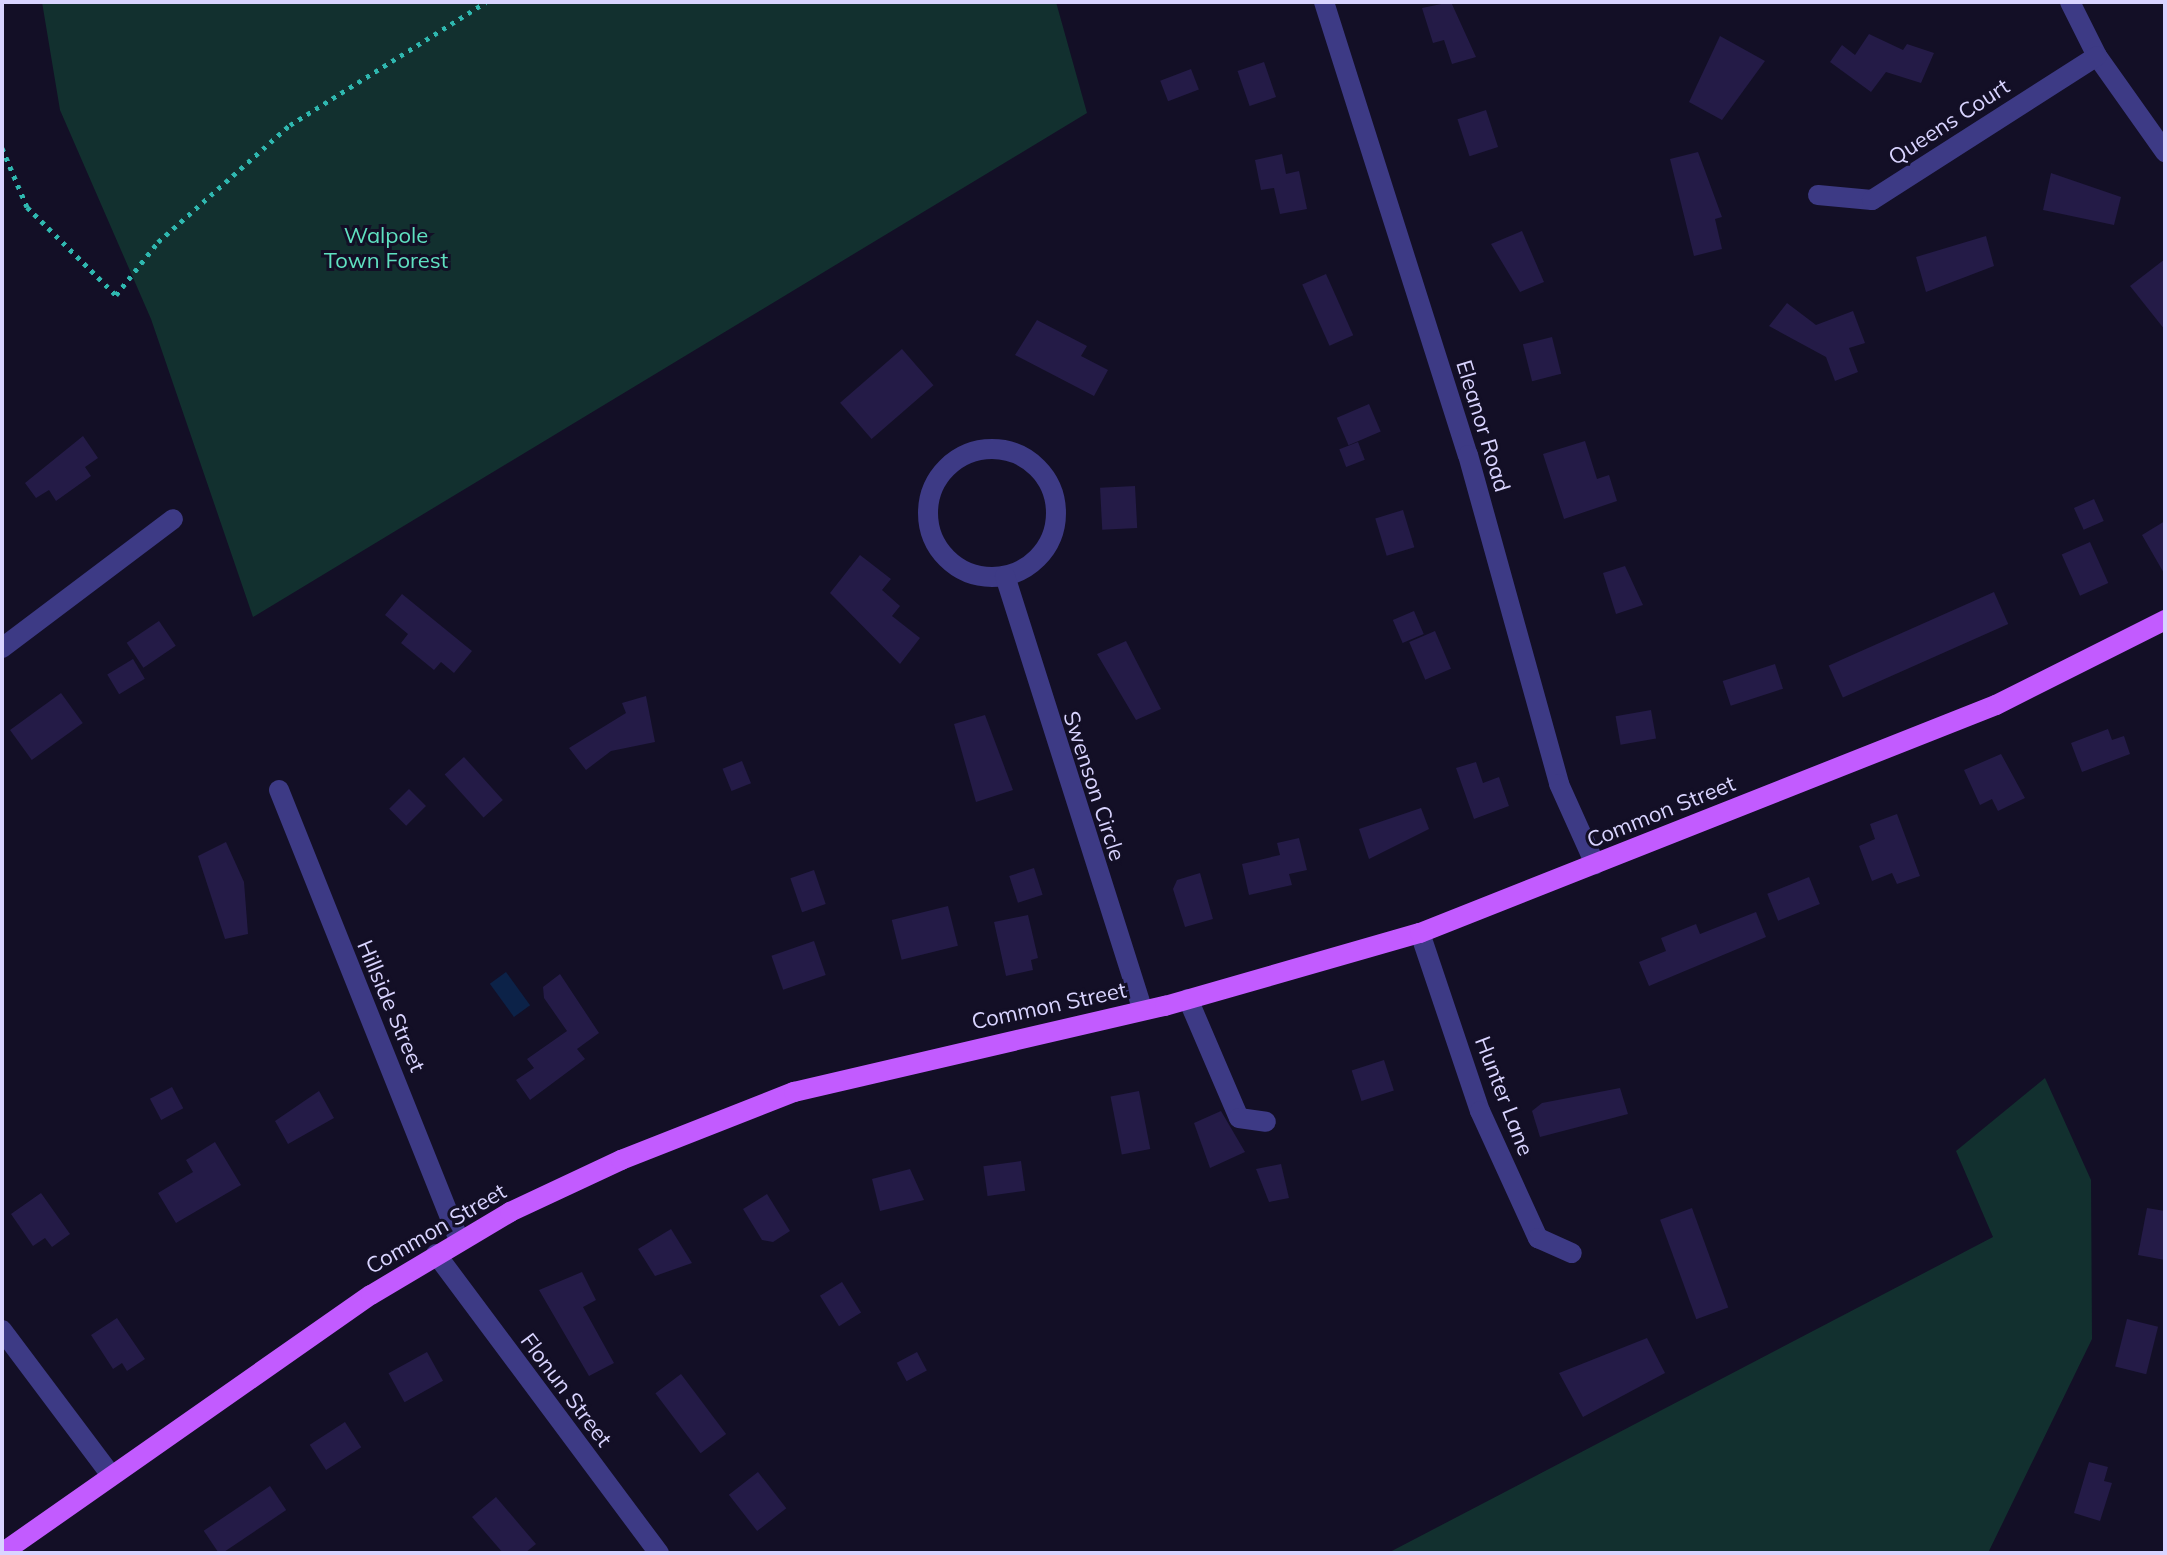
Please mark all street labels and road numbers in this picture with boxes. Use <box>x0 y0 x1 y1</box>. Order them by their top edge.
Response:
street label: Queens Court <box>1884 73 2014 171</box>
street label: Eleanor Road <box>1450 357 1516 495</box>
street label: Swenson Circle <box>1057 708 1131 864</box>
street label: Common Street <box>1583 770 1739 854</box>
street label: Hillside Street <box>351 936 431 1076</box>
street label: Common Street <box>969 977 1129 1035</box>
street label: Hunter Lane <box>1469 1033 1539 1159</box>
street label: Common Street <box>361 1178 511 1280</box>
street label: Flonun Street <box>515 1328 617 1452</box>

